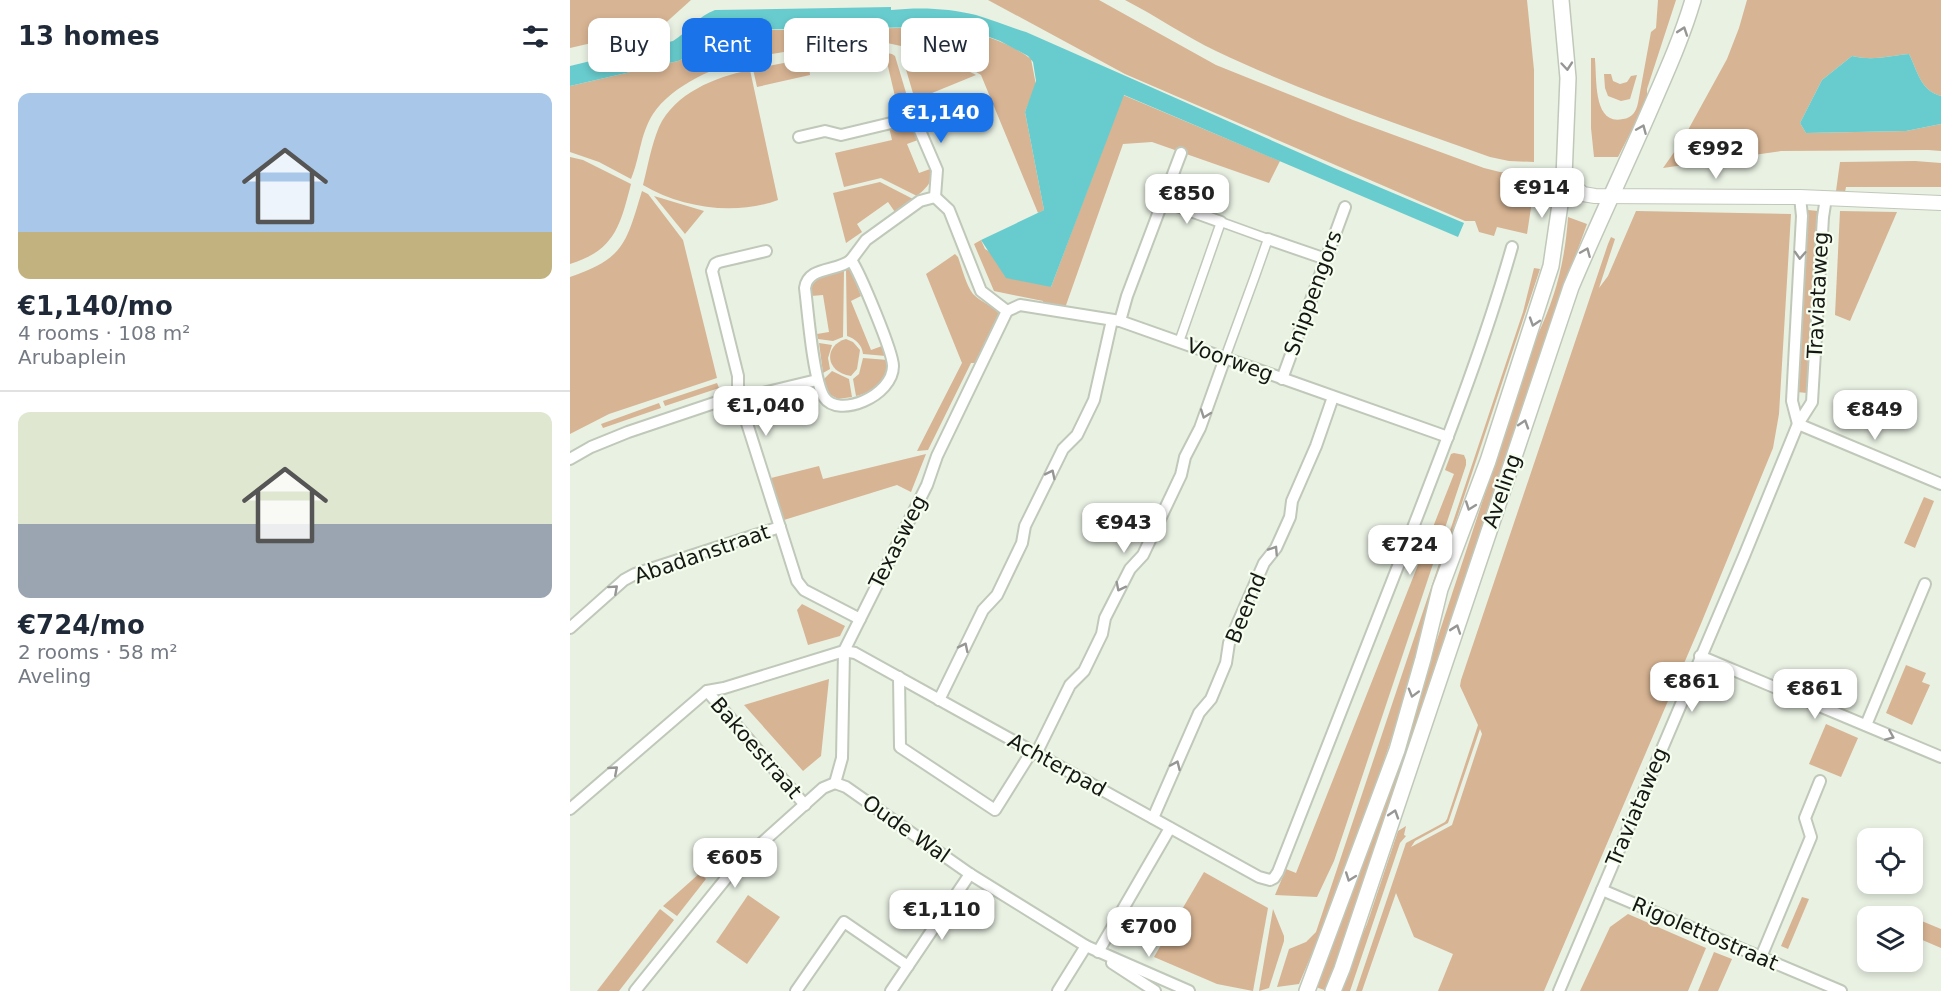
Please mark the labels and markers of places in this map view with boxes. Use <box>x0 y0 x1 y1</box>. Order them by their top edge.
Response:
pin: €1,140 <box>892 93 990 144</box>
pin: €992 <box>1680 129 1752 180</box>
pin: €914 <box>1506 168 1578 219</box>
pin: €850 <box>1151 174 1223 225</box>
pin: €1,040 <box>717 386 815 437</box>
pin: €849 <box>1839 390 1911 441</box>
pin: €943 <box>1088 503 1160 554</box>
pin: €724 <box>1374 525 1446 576</box>
pin: €861 <box>1656 662 1728 713</box>
pin: €861 <box>1779 669 1851 720</box>
pin: €605 <box>699 838 771 889</box>
pin: €1,110 <box>893 890 991 941</box>
pin: €700 <box>1113 907 1185 958</box>

